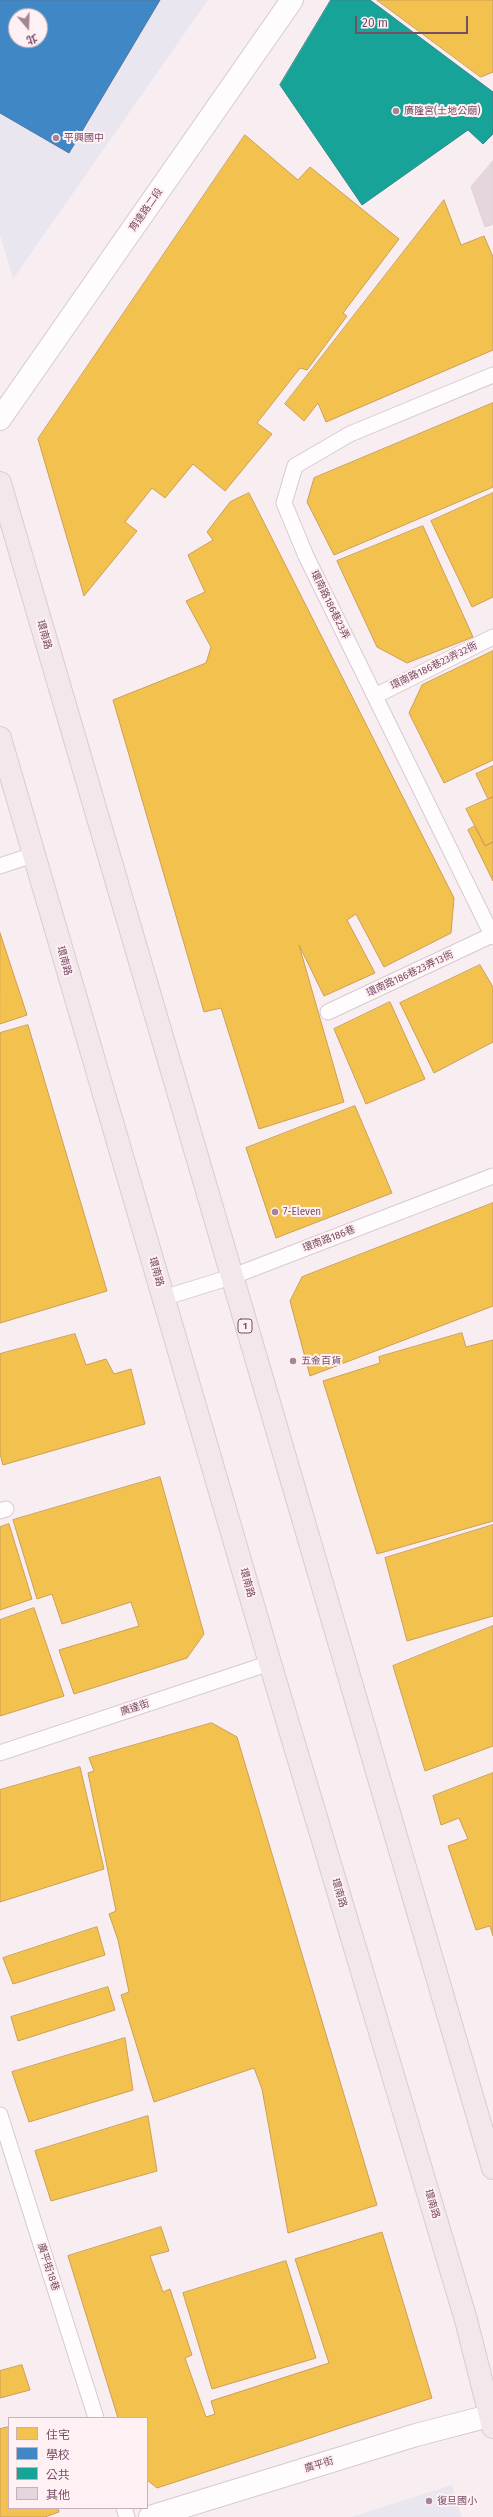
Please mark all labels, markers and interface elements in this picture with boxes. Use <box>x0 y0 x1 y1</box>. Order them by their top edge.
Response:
north arrow <box>8 8 48 48</box>
scale bar <box>357 8 470 34</box>
text: 20 m <box>362 16 388 30</box>
text: 北 <box>24 31 39 47</box>
place label: 廣隆宮(土地公廟) <box>404 105 480 117</box>
marker: 廣隆宮(土地公廟) <box>391 106 401 116</box>
place label: 平興國中 <box>64 132 104 144</box>
marker: 平興國中 <box>51 133 61 143</box>
street label: 育達路二段 <box>127 186 165 234</box>
street label: 環南路186巷23弄 <box>308 569 352 641</box>
street label: 環南路 <box>34 619 54 651</box>
street label: 環南路186巷23弄32衖 <box>389 640 479 692</box>
street label: 環南路 <box>54 945 74 977</box>
street label: 環南路186巷23弄13衖 <box>365 949 455 999</box>
place label: 7-Eleven <box>283 1206 321 1218</box>
marker: 7-Eleven <box>270 1207 280 1217</box>
street label: 環南路186巷 <box>301 1224 357 1254</box>
street label: 環南路 <box>146 1256 166 1288</box>
road number: 1 <box>238 1319 252 1333</box>
place label: 五金百貨 <box>301 1355 341 1367</box>
marker: 五金百貨 <box>288 1356 298 1366</box>
street label: 環南路 <box>237 1567 257 1599</box>
street label: 廣達街 <box>119 1698 151 1718</box>
street label: 環南路 <box>329 1877 349 1909</box>
street label: 環南路 <box>422 2188 442 2220</box>
street label: 廣平街18巷 <box>35 2241 61 2293</box>
legend <box>8 2417 148 2509</box>
text: 住宅 <box>46 2428 70 2442</box>
text: 學校 <box>46 2448 70 2462</box>
street label: 廣平街 <box>303 2455 335 2475</box>
text: 公共 <box>46 2468 70 2482</box>
text: 其他 <box>46 2488 70 2502</box>
place label: 復旦國小 <box>437 2495 477 2507</box>
marker: 復旦國小 <box>424 2496 434 2506</box>

